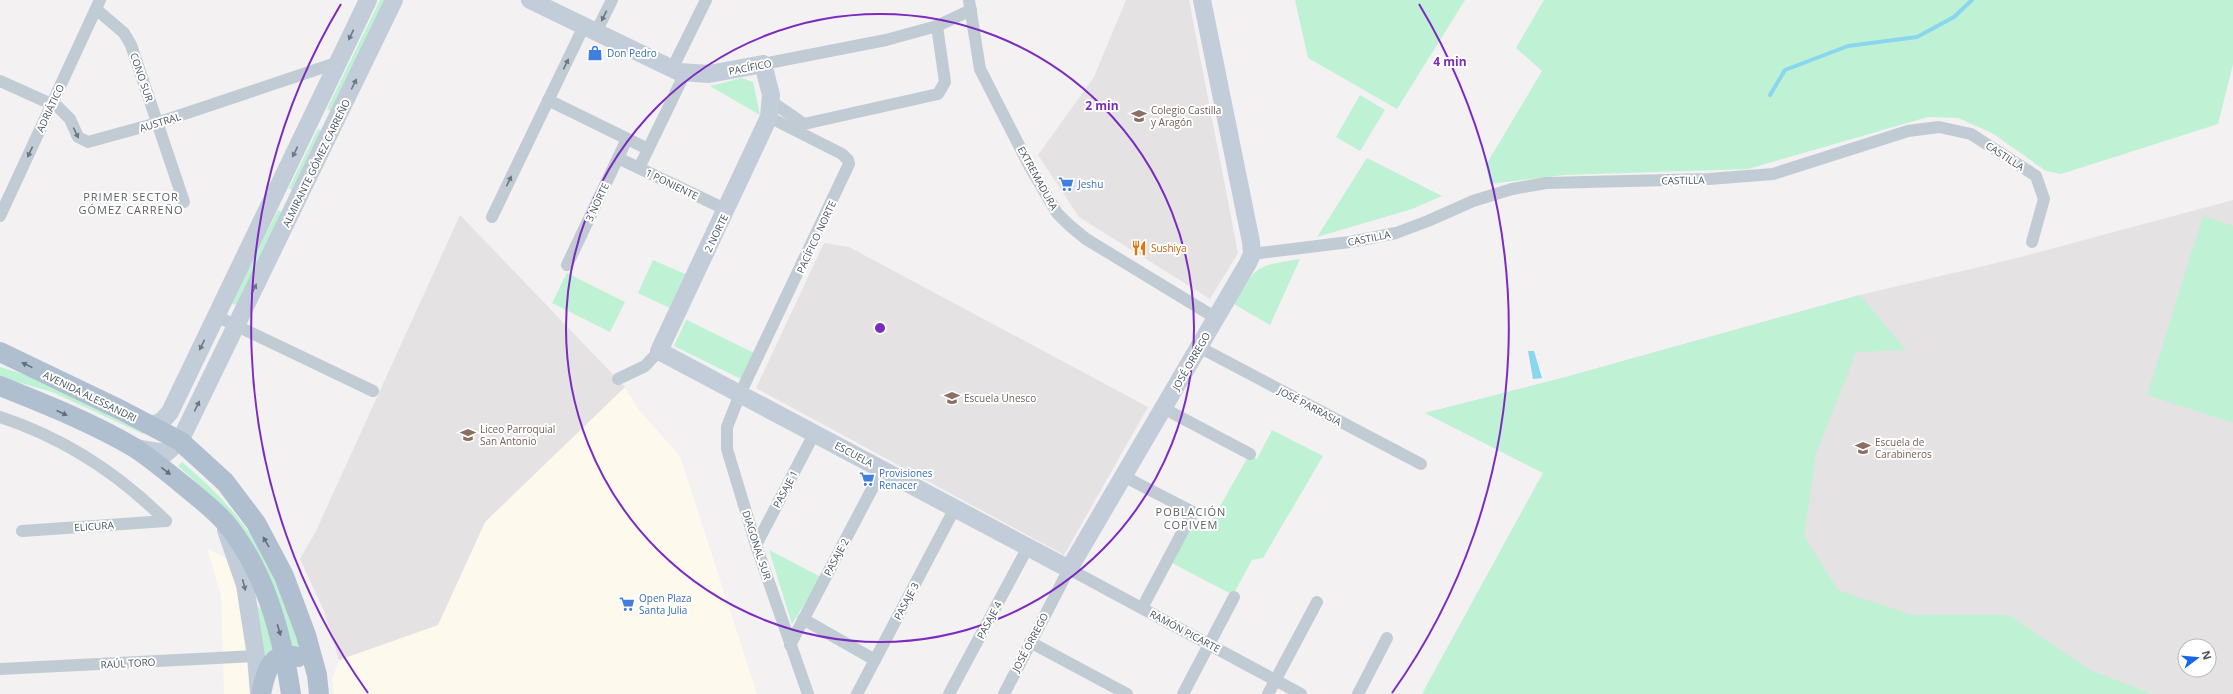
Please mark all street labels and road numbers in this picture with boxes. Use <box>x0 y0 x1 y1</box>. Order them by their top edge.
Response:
street label: CONO SUR <box>127 51 157 103</box>
street label: PACÍFICO <box>727 56 773 78</box>
street label: ADRIÁTICO <box>33 82 67 134</box>
street label: ALMIRANTE GÓMEZ CARREÑO <box>279 96 353 229</box>
street label: AUSTRAL <box>138 109 182 135</box>
street label: CASTILLA <box>1983 138 2027 174</box>
street label: EXTREMADURA <box>1015 144 1062 213</box>
street label: 1 PONIENTE <box>643 165 701 203</box>
street label: CASTILLA <box>1661 173 1705 187</box>
street label: 3 NORTE <box>582 181 612 223</box>
street label: PACÍFICO NORTE <box>793 198 839 276</box>
street label: 2 NORTE <box>701 212 731 254</box>
street label: CASTILLA <box>1346 227 1392 249</box>
street label: JOSÉ ORREGO <box>1168 329 1213 393</box>
street label: AVENIDA ALESSANDRI <box>41 367 139 425</box>
street label: JOSÉ PARRASIA <box>1275 383 1345 429</box>
street label: ESCUELA <box>832 438 876 470</box>
street label: PASAJE 1 <box>769 468 801 510</box>
street label: DIAGONAL SUR <box>739 509 775 581</box>
street label: ELICURA <box>74 518 115 534</box>
street label: PASAJE 2 <box>820 535 852 578</box>
street label: PASAJE 3 <box>890 579 922 622</box>
street label: PASAJE 4 <box>973 598 1005 641</box>
street label: RAMÓN PICARTE <box>1147 606 1223 656</box>
street label: JOSÉ ORREGO <box>1008 610 1051 675</box>
street label: RAÚL TORO <box>100 655 156 671</box>

